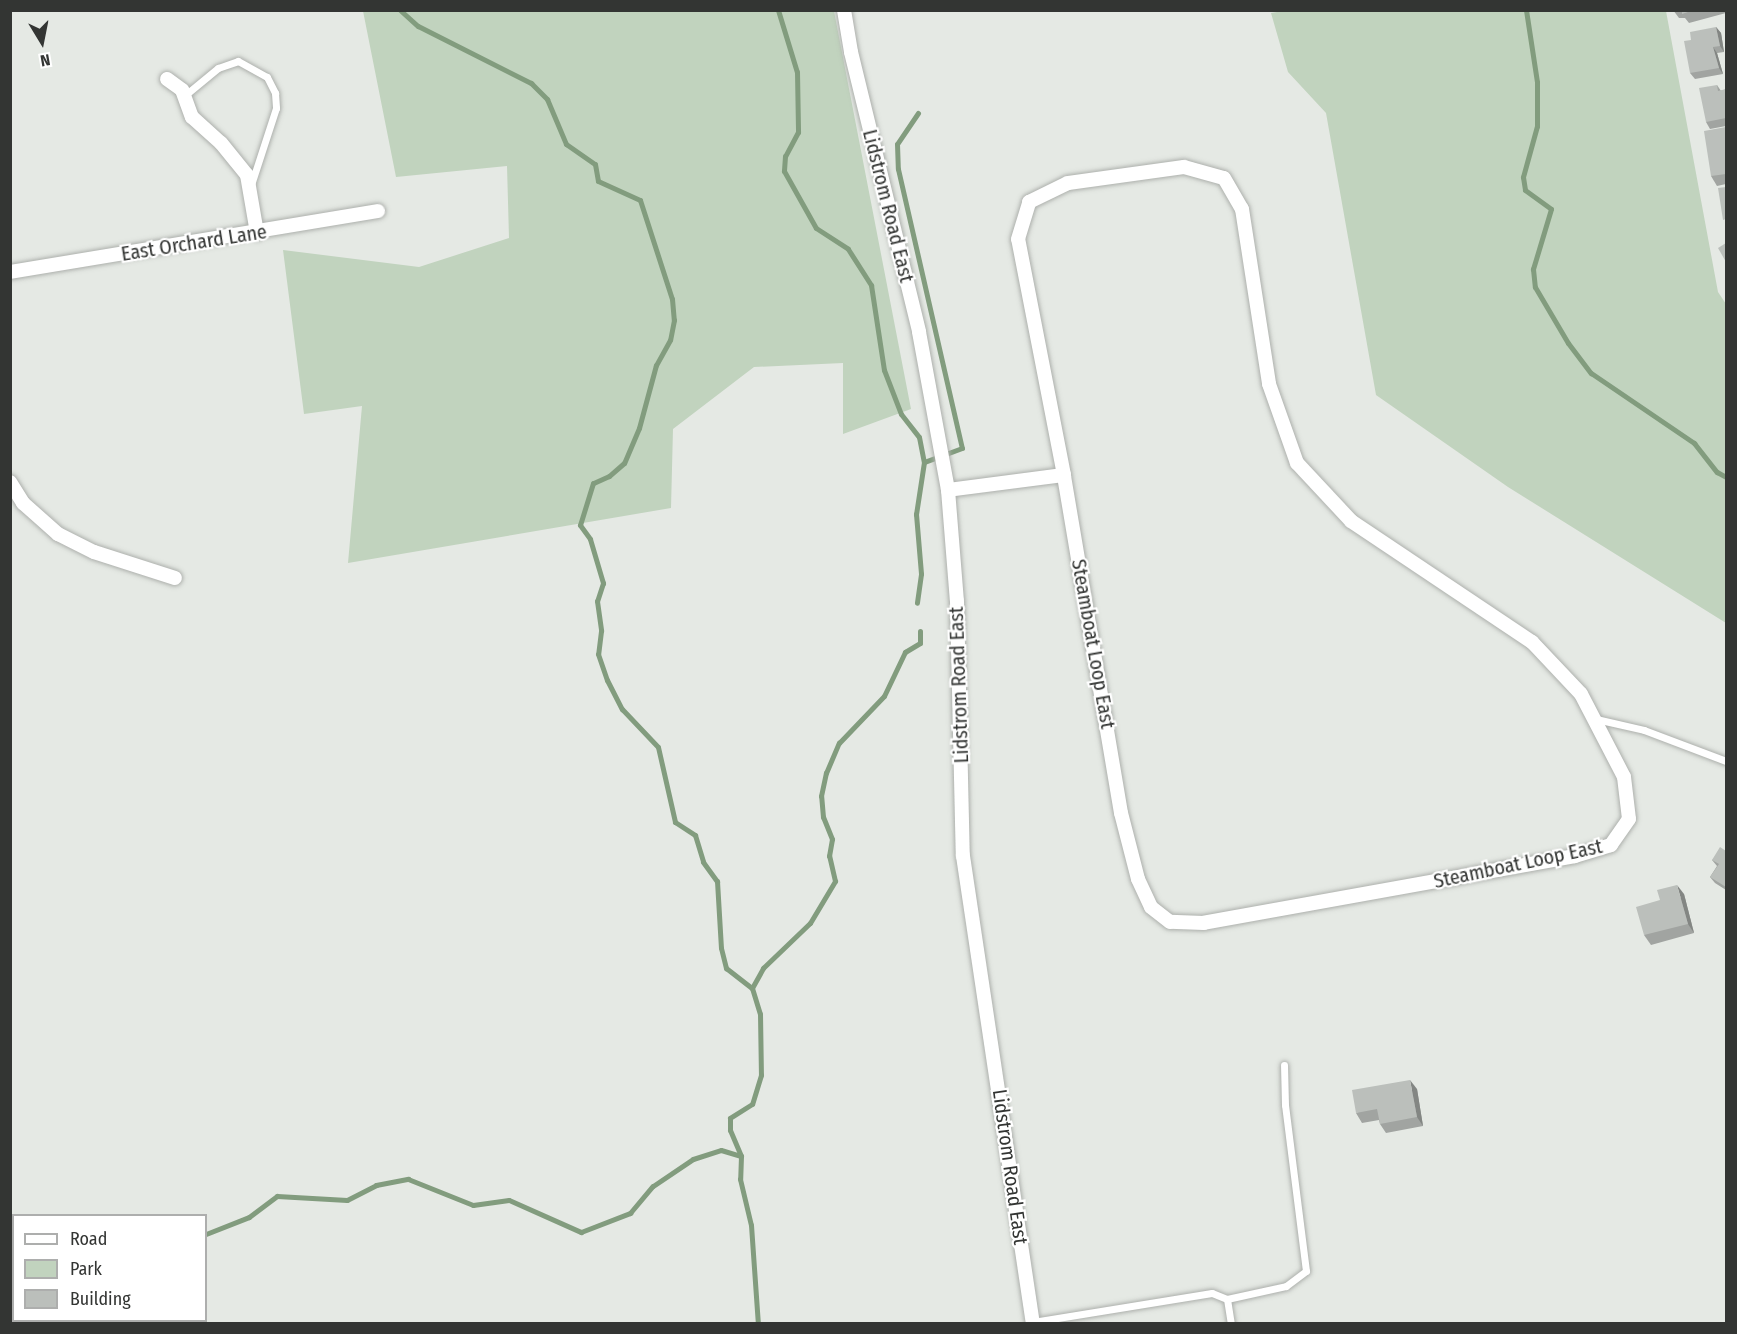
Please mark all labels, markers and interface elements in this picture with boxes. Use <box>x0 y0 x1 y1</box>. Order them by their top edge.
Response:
north arrow <box>12 12 72 72</box>
text: N <box>39 50 52 70</box>
street label: Lidstrom Road East <box>857 127 919 285</box>
street label: East Orchard Lane <box>119 220 269 266</box>
street label: Steamboat Loop East <box>1066 557 1120 731</box>
street label: Lidstrom Road East <box>944 606 974 764</box>
street label: Steamboat Loop East <box>1432 834 1604 894</box>
street label: Lidstrom Road East <box>987 1088 1033 1246</box>
legend <box>12 1214 207 1322</box>
text: Road <box>70 1228 107 1250</box>
text: Park <box>70 1258 102 1280</box>
text: Building <box>70 1288 131 1310</box>

